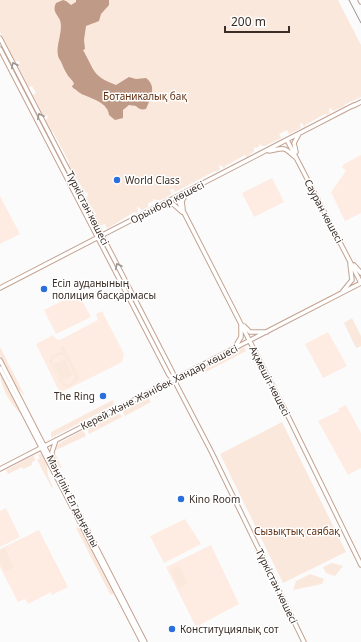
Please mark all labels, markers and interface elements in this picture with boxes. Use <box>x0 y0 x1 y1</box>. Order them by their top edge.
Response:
scale bar <box>225 8 289 34</box>
text: 200 m <box>231 13 266 30</box>
one-way arrow <box>11 62 19 69</box>
park label: Ботаникалық бақ <box>103 89 187 103</box>
one-way arrow <box>38 112 45 120</box>
street label: Түркістан көшесі <box>63 168 113 248</box>
place label: World Class <box>125 173 180 187</box>
marker: World Class <box>112 175 122 185</box>
street label: Орынбор көшесі <box>128 177 206 227</box>
street label: Сауран көшесі <box>301 177 347 245</box>
one-way arrow <box>115 263 122 270</box>
place label: Есіл ауданының полиция басқармасы <box>52 276 156 302</box>
marker: Есіл ауданының полиция басқармасы <box>39 284 49 294</box>
street label: Керей Және Жәнібек Хандар көшесі <box>78 341 240 433</box>
street label: Ақмешіт көшесі <box>246 344 294 418</box>
place label: The Ring <box>54 389 95 403</box>
marker: The Ring <box>98 391 108 401</box>
street label: Мәңгілік Ел даңғылы <box>44 452 102 550</box>
place label: Kino Room <box>189 492 240 506</box>
marker: Kino Room <box>176 494 186 504</box>
park label: Сызықтық саябақ <box>254 524 340 538</box>
street label: Түркістан көшесі <box>253 546 301 626</box>
place label: Конституциялық сот <box>180 622 279 636</box>
marker: Конституциялық сот <box>167 624 177 634</box>

